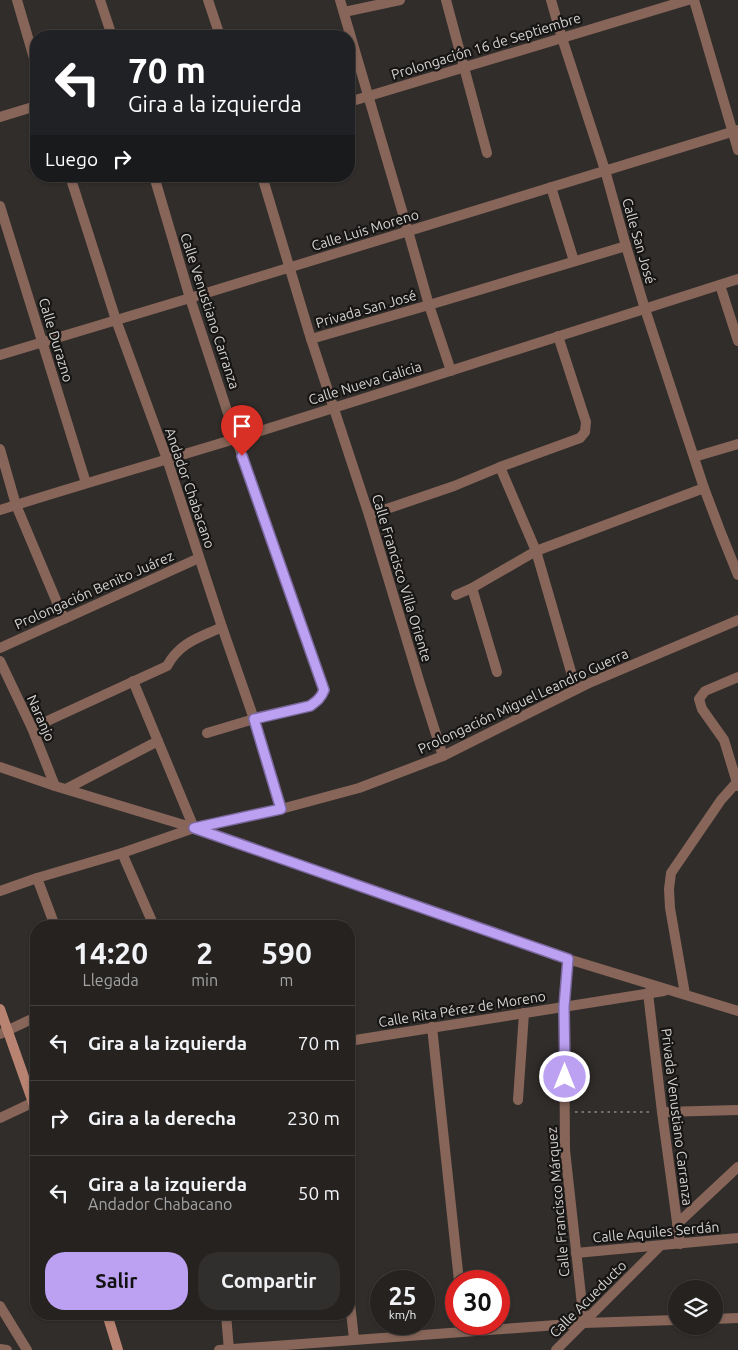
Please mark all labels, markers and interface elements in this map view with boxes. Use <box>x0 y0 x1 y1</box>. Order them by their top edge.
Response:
street label: Prolongación 16 de Septiembre <box>389 9 583 83</box>
icon: left <box>45 50 110 115</box>
text: 70 m <box>128 50 206 90</box>
text: Gira a la izquierda <box>128 91 302 116</box>
icon: right <box>108 145 136 173</box>
text: Luego <box>45 148 98 170</box>
street label: Calle San José <box>619 196 659 286</box>
street label: Calle Luis Moreno <box>309 206 421 254</box>
street label: Calle Venustiano Carranza <box>177 231 243 391</box>
street label: Privada San José <box>314 287 418 331</box>
street label: Calle Durazno <box>36 296 76 384</box>
street label: Calle Nueva Galicia <box>306 358 424 408</box>
pin <box>221 405 263 456</box>
icon: arrive <box>228 412 256 440</box>
street label: Andador Chabacano <box>162 426 218 550</box>
street label: Calle Francisco Villa Oriente <box>369 492 435 664</box>
street label: Prolongación Benito Juárez <box>12 548 176 632</box>
street label: Prolongación Miguel Leandro Guerra <box>415 645 631 757</box>
street label: Naranjo <box>24 692 58 744</box>
text: 14:20 <box>73 936 148 970</box>
text: 2 <box>196 936 213 970</box>
text: 590 <box>261 936 312 970</box>
text: Llegada <box>83 971 139 989</box>
text: min <box>191 971 218 989</box>
text: m <box>280 971 293 989</box>
street label: Calle Rita Pérez de Moreno <box>377 988 547 1030</box>
street label: Privada Venustiano Carranza <box>658 1027 696 1207</box>
icon: left <box>45 1029 73 1057</box>
text: Gira a la izquierda <box>88 1032 247 1054</box>
text: 70 m <box>298 1032 340 1054</box>
position arrow <box>538 1050 590 1102</box>
icon: right <box>45 1104 73 1132</box>
text: Gira a la derecha <box>88 1107 236 1129</box>
text: 230 m <box>287 1107 340 1129</box>
street label: Calle Francisco Márquez <box>543 1126 573 1278</box>
text: Gira a la izquierda <box>88 1173 247 1195</box>
icon: left <box>45 1179 73 1207</box>
text: 50 m <box>298 1182 340 1204</box>
text: Andador Chabacano <box>88 1195 232 1213</box>
street label: Calle Aquiles Serdán <box>592 1218 720 1246</box>
button: Salir <box>45 1252 188 1310</box>
button: Compartir <box>198 1252 340 1310</box>
street label: Calle Acueducto <box>546 1257 630 1341</box>
speed limit sign: 30 <box>445 1270 510 1335</box>
map controls <box>668 1280 723 1335</box>
button: layers <box>668 1280 723 1335</box>
text: 25 <box>388 1282 417 1310</box>
text: km/h <box>389 1308 416 1321</box>

